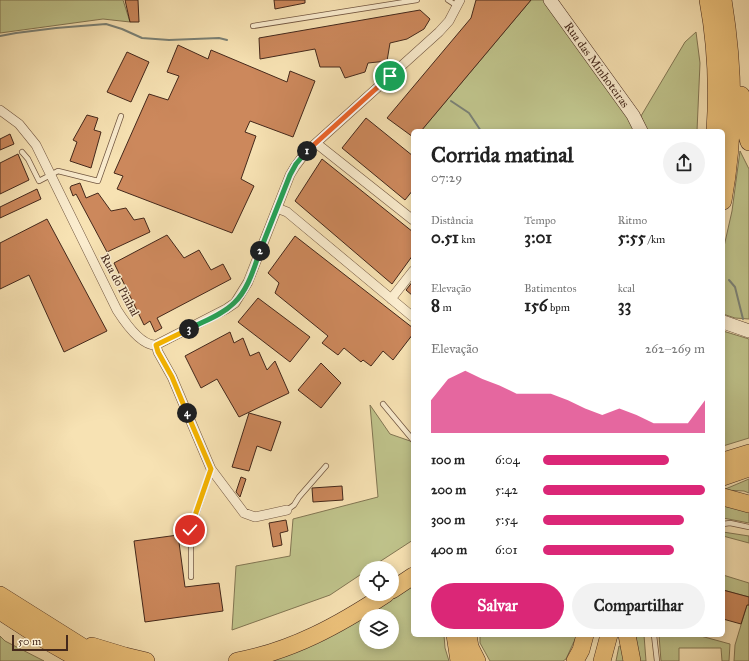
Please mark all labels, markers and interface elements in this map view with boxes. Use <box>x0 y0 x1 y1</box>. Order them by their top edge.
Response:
street label: Rua das Minhoteiras <box>561 19 632 110</box>
pin <box>373 59 407 93</box>
icon: arrive <box>379 65 401 87</box>
pin: 1 <box>297 141 317 161</box>
text: Corrida matinal <box>431 141 573 168</box>
button: share <box>663 142 705 184</box>
text: 1 <box>305 144 309 157</box>
text: 07:29 <box>431 170 462 186</box>
text: Distância <box>431 214 474 227</box>
text: Tempo <box>524 214 556 227</box>
text: Ritmo <box>618 214 647 227</box>
text: 0.51 <box>431 227 459 248</box>
text: 3:01 <box>524 227 552 248</box>
text: 5:55 <box>618 227 646 248</box>
text: km <box>459 233 476 246</box>
text: /km <box>646 233 665 246</box>
pin: 2 <box>250 241 270 261</box>
text: 2 <box>257 244 263 257</box>
street label: Rua do Pinhal <box>98 251 143 319</box>
text: Elevação <box>431 282 471 295</box>
text: Batimentos <box>524 282 576 295</box>
text: kcal <box>618 282 635 295</box>
text: 8 <box>431 295 440 316</box>
text: 156 <box>524 295 548 316</box>
text: 33 <box>618 295 631 316</box>
text: m <box>440 301 452 314</box>
text: bpm <box>548 301 570 314</box>
pin: 3 <box>179 319 199 339</box>
text: 3 <box>187 322 191 335</box>
text: Elevação <box>431 341 478 357</box>
text: 262–269 m <box>645 341 705 357</box>
pin: 4 <box>177 403 197 423</box>
text: 4 <box>184 406 190 419</box>
text: 100 m <box>431 452 465 468</box>
text: 6:04 <box>495 452 520 468</box>
text: 200 m <box>431 482 466 498</box>
text: 5:42 <box>495 482 518 498</box>
text: 300 m <box>431 512 465 528</box>
text: 5:54 <box>495 512 517 528</box>
pin <box>173 513 207 547</box>
icon: check <box>179 519 201 541</box>
text: 400 m <box>431 542 467 558</box>
text: 6:01 <box>495 542 518 558</box>
map controls <box>359 561 399 649</box>
button: locate <box>359 561 399 601</box>
button: Salvar <box>431 583 564 629</box>
button: Compartilhar <box>572 583 705 629</box>
button: layers <box>359 609 399 649</box>
scale bar <box>12 633 68 652</box>
text: 50 m <box>18 635 41 648</box>

